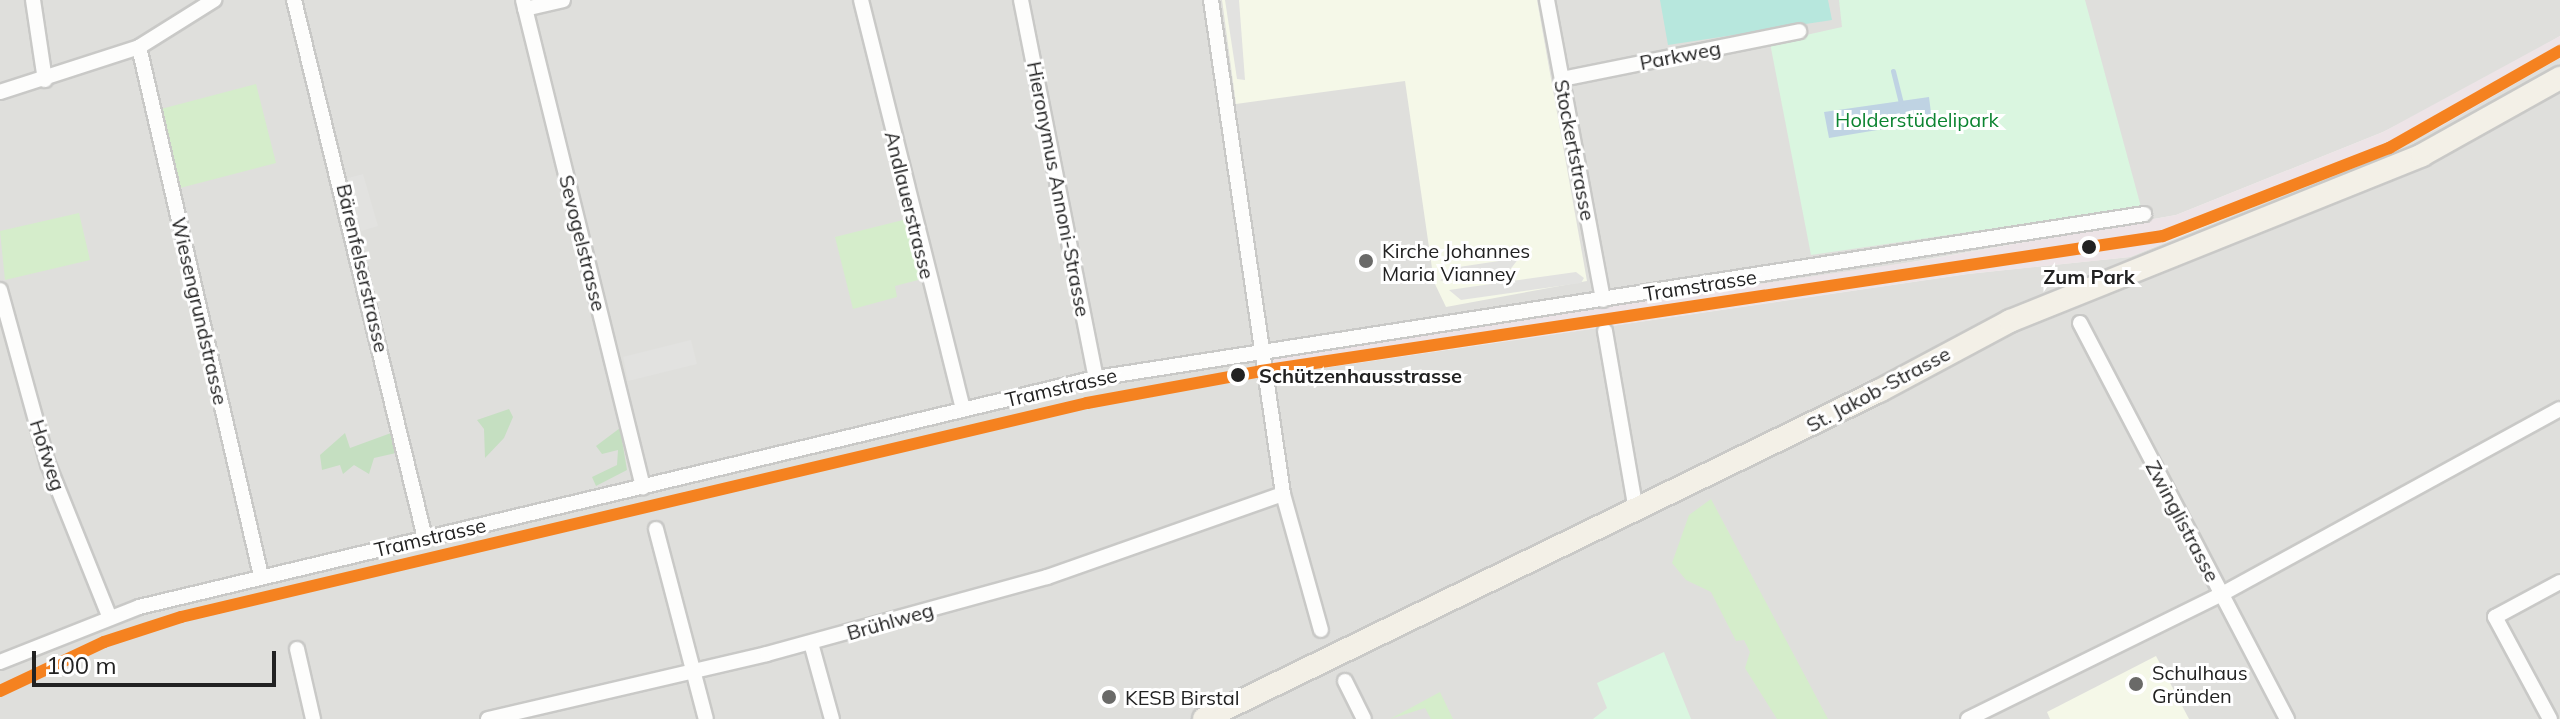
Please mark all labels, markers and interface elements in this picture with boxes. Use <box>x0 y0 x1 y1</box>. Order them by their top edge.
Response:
street label: Parkweg <box>1637 35 1723 75</box>
street label: Hieronymus Annoni-Strasse <box>1022 59 1096 319</box>
street label: Stockertstrasse <box>1550 77 1600 223</box>
park label: Holderstüdelipark <box>1835 107 1999 131</box>
street label: Andlauerstrasse <box>880 129 940 281</box>
street label: Sevogelstrasse <box>554 172 612 314</box>
street label: Bärenfelserstrasse <box>332 181 394 355</box>
street label: Wiesengrundstrasse <box>167 215 233 407</box>
marker: Zum Park <box>2075 233 2103 261</box>
place label: Kirche Johannes Maria Vianney <box>1382 238 1530 285</box>
marker: Kirche Johannes Maria Vianney <box>1357 252 1375 270</box>
street label: Tramstrasse <box>1642 264 1758 306</box>
place label: Zum Park <box>2043 264 2135 288</box>
street label: St. Jakob-Strasse <box>1802 341 1954 437</box>
marker: Schützenhausstrasse <box>1224 361 1252 389</box>
street label: Tramstrasse <box>1003 362 1119 412</box>
place label: Schützenhausstrasse <box>1259 363 1462 387</box>
street label: Hofweg <box>25 416 71 494</box>
street label: Zwinglistrasse <box>2141 456 2225 586</box>
street label: Tramstrasse <box>372 512 488 562</box>
street label: Brühlweg <box>844 597 936 645</box>
scale bar <box>36 635 280 685</box>
text: 100 m <box>46 650 117 680</box>
place label: Schulhaus Gründen <box>2152 660 2248 707</box>
marker: Schulhaus Gründen <box>2127 675 2145 693</box>
place label: KESB Birstal <box>1125 685 1240 709</box>
marker: KESB Birstal <box>1100 688 1118 706</box>

